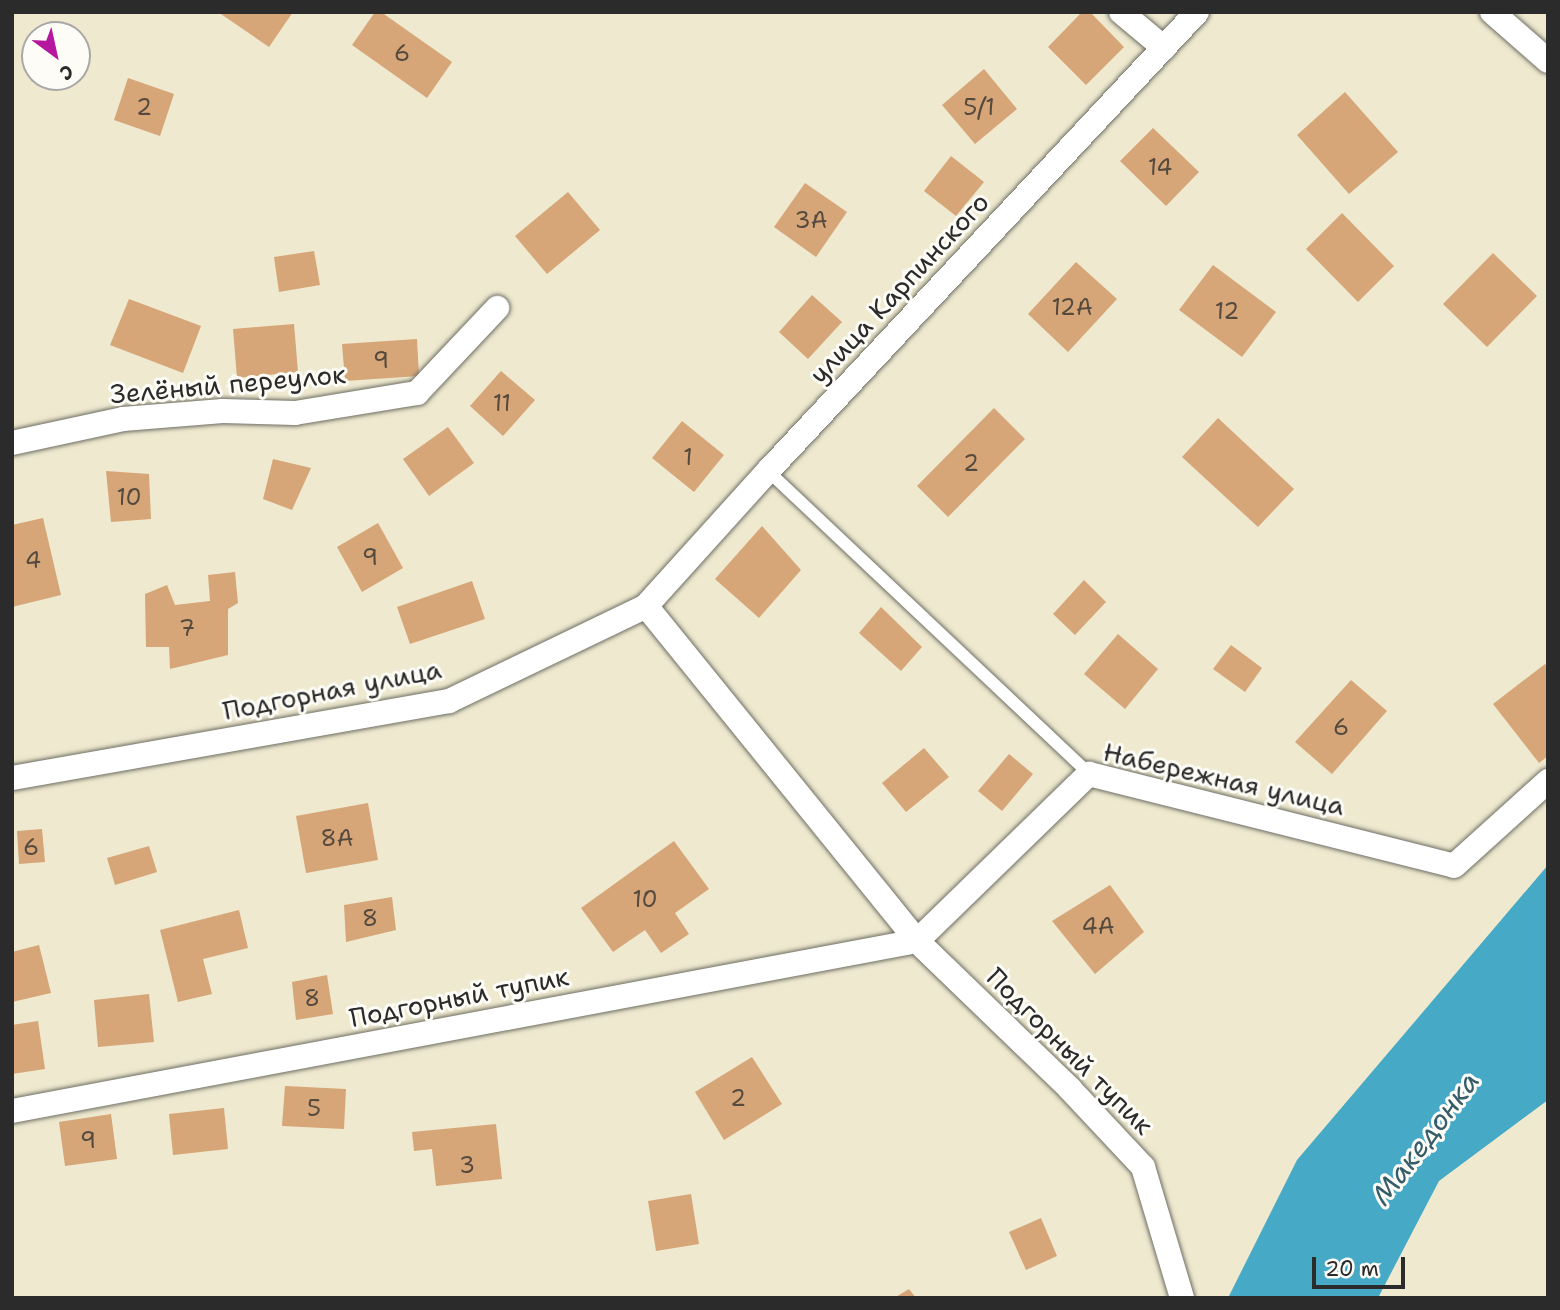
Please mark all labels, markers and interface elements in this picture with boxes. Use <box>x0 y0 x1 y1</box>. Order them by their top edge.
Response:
north arrow <box>21 21 91 91</box>
house number: 6 <box>394 39 410 67</box>
text: С <box>55 59 78 86</box>
house number: 2 <box>136 93 152 121</box>
house number: 5/1 <box>963 93 995 121</box>
house number: 14 <box>1148 153 1172 181</box>
street label: улица Карпинского <box>803 186 995 390</box>
house number: 3А <box>795 206 827 234</box>
house number: 12А <box>1051 293 1093 321</box>
house number: 12 <box>1215 297 1239 325</box>
house number: 9 <box>373 346 389 374</box>
street label: Зелёный переулок <box>109 358 347 410</box>
house number: 11 <box>493 389 511 417</box>
house number: 1 <box>683 443 693 471</box>
house number: 2 <box>963 449 979 477</box>
house number: 10 <box>116 483 142 511</box>
house number: 9 <box>362 543 378 571</box>
house number: 4 <box>25 546 41 574</box>
house number: 7 <box>179 614 195 642</box>
street label: Подгорная улица <box>220 654 444 726</box>
house number: 6 <box>1333 713 1349 741</box>
street label: Набережная улица <box>1100 736 1348 822</box>
house number: 8А <box>321 824 353 852</box>
house number: 6 <box>23 833 39 861</box>
house number: 10 <box>632 885 658 913</box>
house number: 8 <box>362 904 378 932</box>
house number: 4А <box>1082 912 1114 940</box>
street label: Подгорный тупик <box>347 960 571 1034</box>
street label: Подгорный тупик <box>980 961 1160 1141</box>
house number: 8 <box>304 984 320 1012</box>
water label: Македонка <box>1364 1065 1486 1211</box>
house number: 2 <box>730 1084 746 1112</box>
house number: 5 <box>307 1094 321 1122</box>
house number: 9 <box>80 1126 96 1154</box>
house number: 3 <box>459 1151 475 1179</box>
scale bar <box>1315 1244 1408 1288</box>
text: 20 m <box>1325 1255 1379 1283</box>

